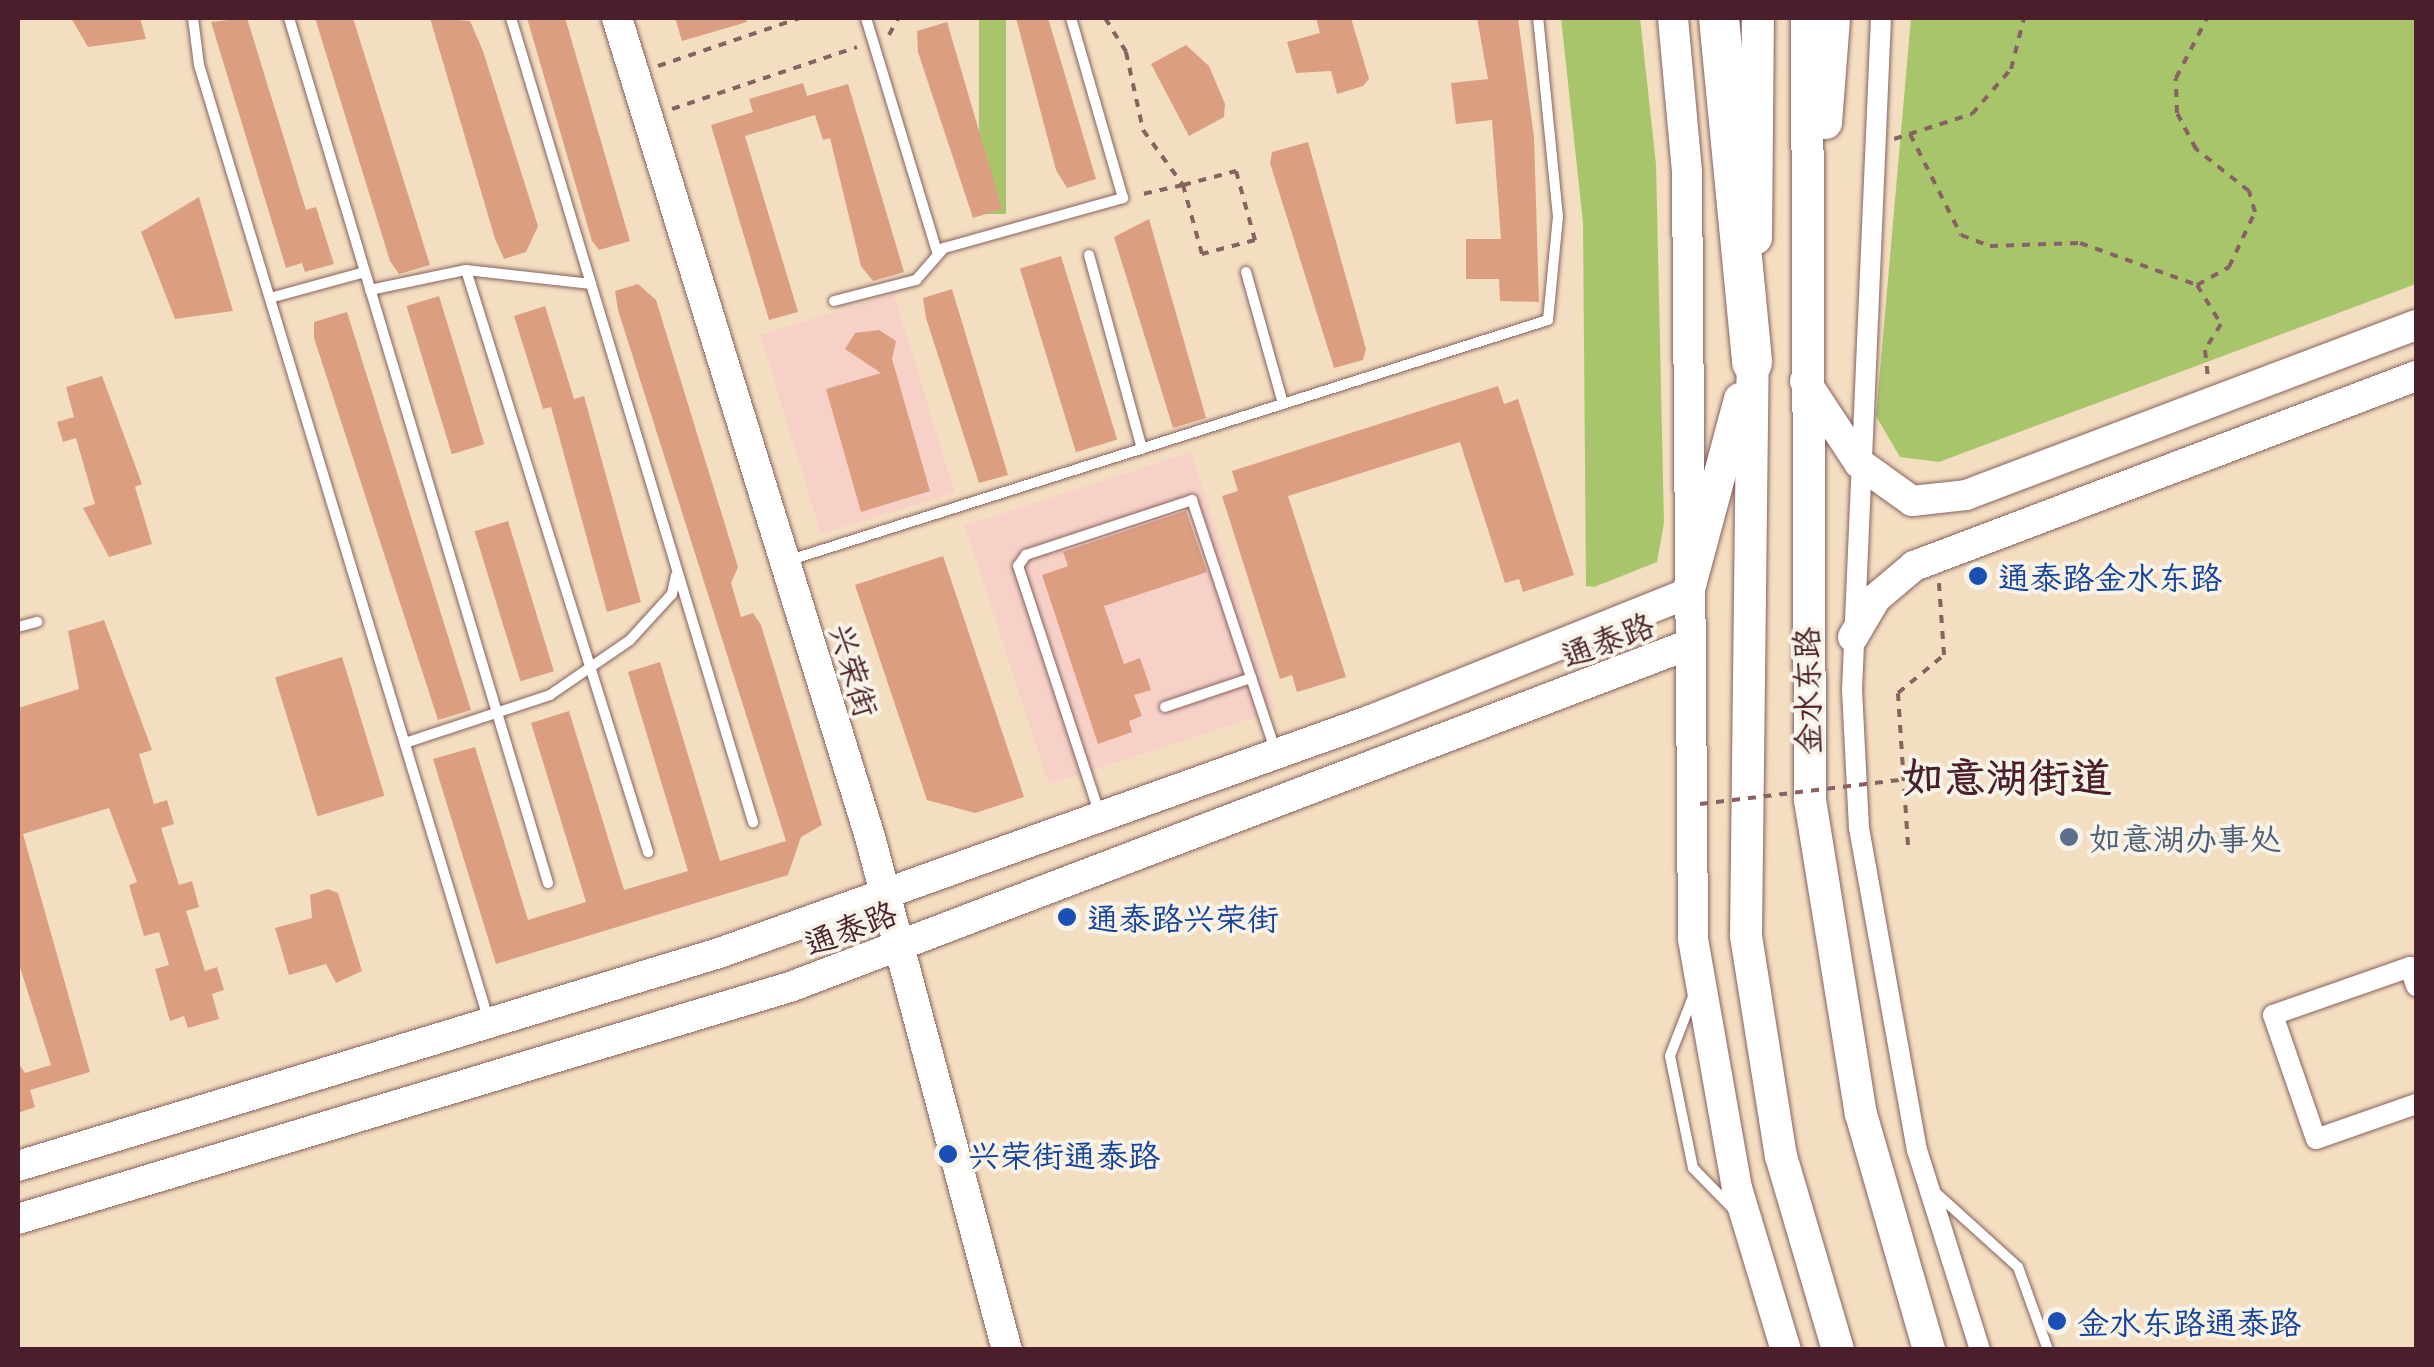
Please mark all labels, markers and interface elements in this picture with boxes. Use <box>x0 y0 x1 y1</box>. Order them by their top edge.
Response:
place label: 通泰路金水东路 <box>1998 557 2222 595</box>
marker: 通泰路金水东路 <box>1967 565 1989 587</box>
street label: 通泰路 <box>1555 604 1659 674</box>
street label: 兴荣街 <box>823 618 887 722</box>
street label: 金水东路 <box>1786 627 1826 755</box>
district label: 如意湖街道 <box>1902 750 2112 800</box>
place label: 如意湖办事处 <box>2089 818 2281 856</box>
marker: 如意湖办事处 <box>2058 826 2080 848</box>
street label: 通泰路 <box>798 892 902 962</box>
place label: 通泰路兴荣街 <box>1087 898 1279 936</box>
marker: 通泰路兴荣街 <box>1056 906 1078 928</box>
place label: 兴荣街通泰路 <box>968 1135 1160 1173</box>
marker: 兴荣街通泰路 <box>937 1143 959 1165</box>
place label: 金水东路通泰路 <box>2077 1302 2301 1340</box>
marker: 金水东路通泰路 <box>2046 1310 2068 1332</box>

